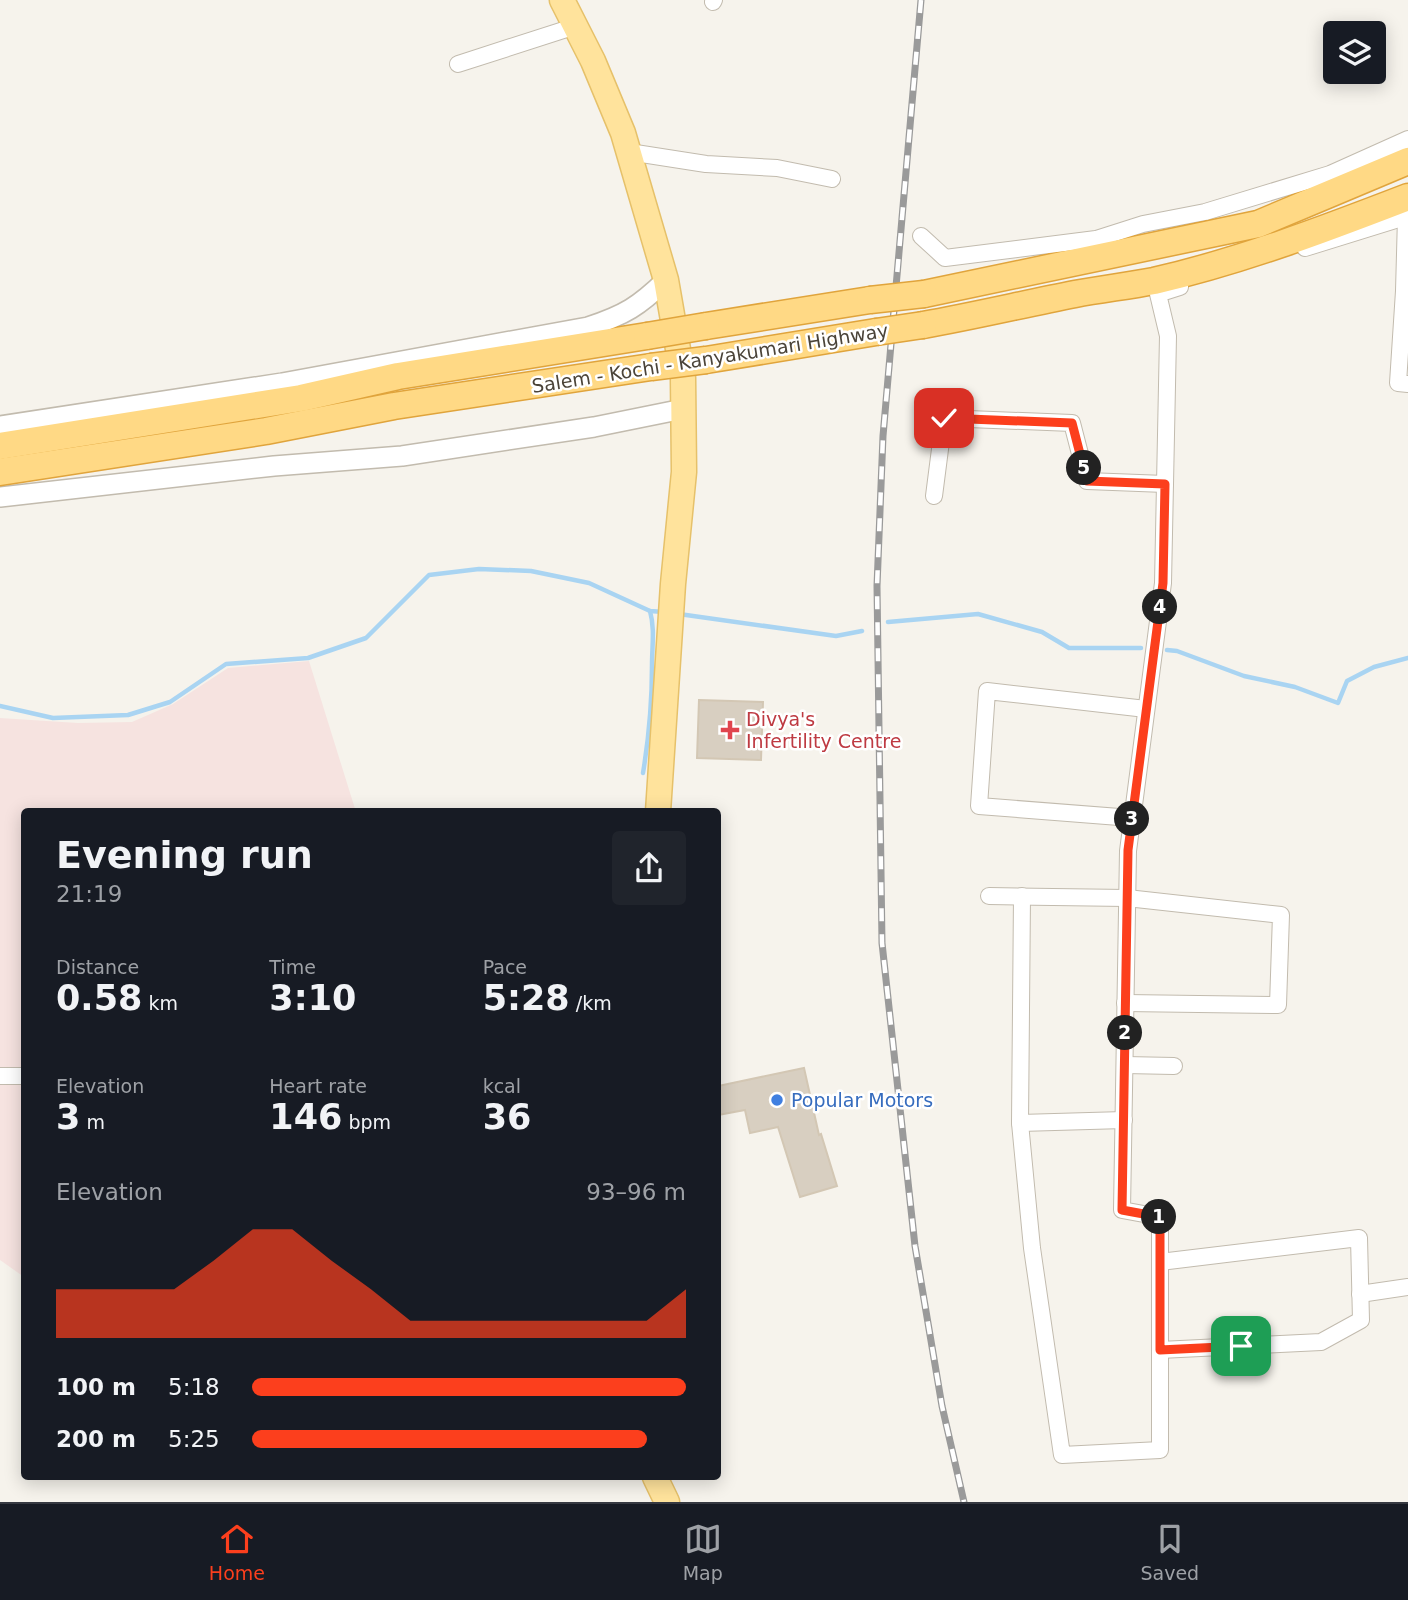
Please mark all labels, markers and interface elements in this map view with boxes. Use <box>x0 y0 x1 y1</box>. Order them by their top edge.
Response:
map controls <box>1323 21 1386 84</box>
button: layers <box>1323 21 1386 84</box>
street label: Salem - Kochi - Kanyakumari Highway <box>530 319 890 397</box>
pin <box>914 388 974 448</box>
icon: check <box>925 399 963 437</box>
pin: 5 <box>1066 450 1102 486</box>
text: 5 <box>1077 456 1090 478</box>
pin: 4 <box>1142 590 1178 624</box>
text: 4 <box>1153 595 1166 617</box>
place label: Divya's Infertility Centre <box>746 708 901 752</box>
marker: Divya's Infertility Centre <box>720 720 740 740</box>
pin: 3 <box>1114 802 1150 836</box>
text: 3 <box>1125 807 1138 829</box>
button: share <box>612 831 686 905</box>
text: Evening run <box>56 833 313 877</box>
text: 21:19 <box>56 881 122 907</box>
text: Distance <box>56 956 139 978</box>
text: Time <box>269 956 316 978</box>
text: Pace <box>483 956 527 978</box>
text: 0.58 <box>56 978 142 1018</box>
text: 3:10 <box>269 978 356 1018</box>
text: 5:28 <box>483 978 570 1018</box>
text: km <box>142 992 178 1014</box>
text: /km <box>570 992 612 1014</box>
pin: 2 <box>1108 1016 1142 1050</box>
text: 2 <box>1118 1021 1131 1043</box>
text: Elevation <box>56 1075 144 1097</box>
text: Heart rate <box>269 1075 367 1097</box>
text: kcal <box>483 1075 521 1097</box>
place label: Popular Motors <box>791 1089 933 1111</box>
marker: Popular Motors <box>769 1092 785 1108</box>
text: 3 <box>56 1097 80 1137</box>
text: 146 <box>269 1097 342 1137</box>
text: 36 <box>483 1097 531 1137</box>
text: m <box>80 1111 105 1133</box>
text: bpm <box>342 1111 391 1133</box>
text: Elevation <box>56 1179 163 1205</box>
text: 93–96 m <box>586 1179 686 1205</box>
pin: 1 <box>1142 1200 1176 1234</box>
text: 1 <box>1152 1205 1165 1227</box>
pin <box>1211 1316 1271 1376</box>
icon: arrive <box>1222 1327 1260 1365</box>
text: 100 m <box>56 1374 136 1400</box>
text: 5:18 <box>168 1374 220 1400</box>
text: 200 m <box>56 1426 136 1452</box>
text: 5:25 <box>168 1426 220 1452</box>
tab: Home <box>209 1520 265 1584</box>
tab: Map <box>683 1520 723 1584</box>
tab: Saved <box>1140 1520 1199 1584</box>

